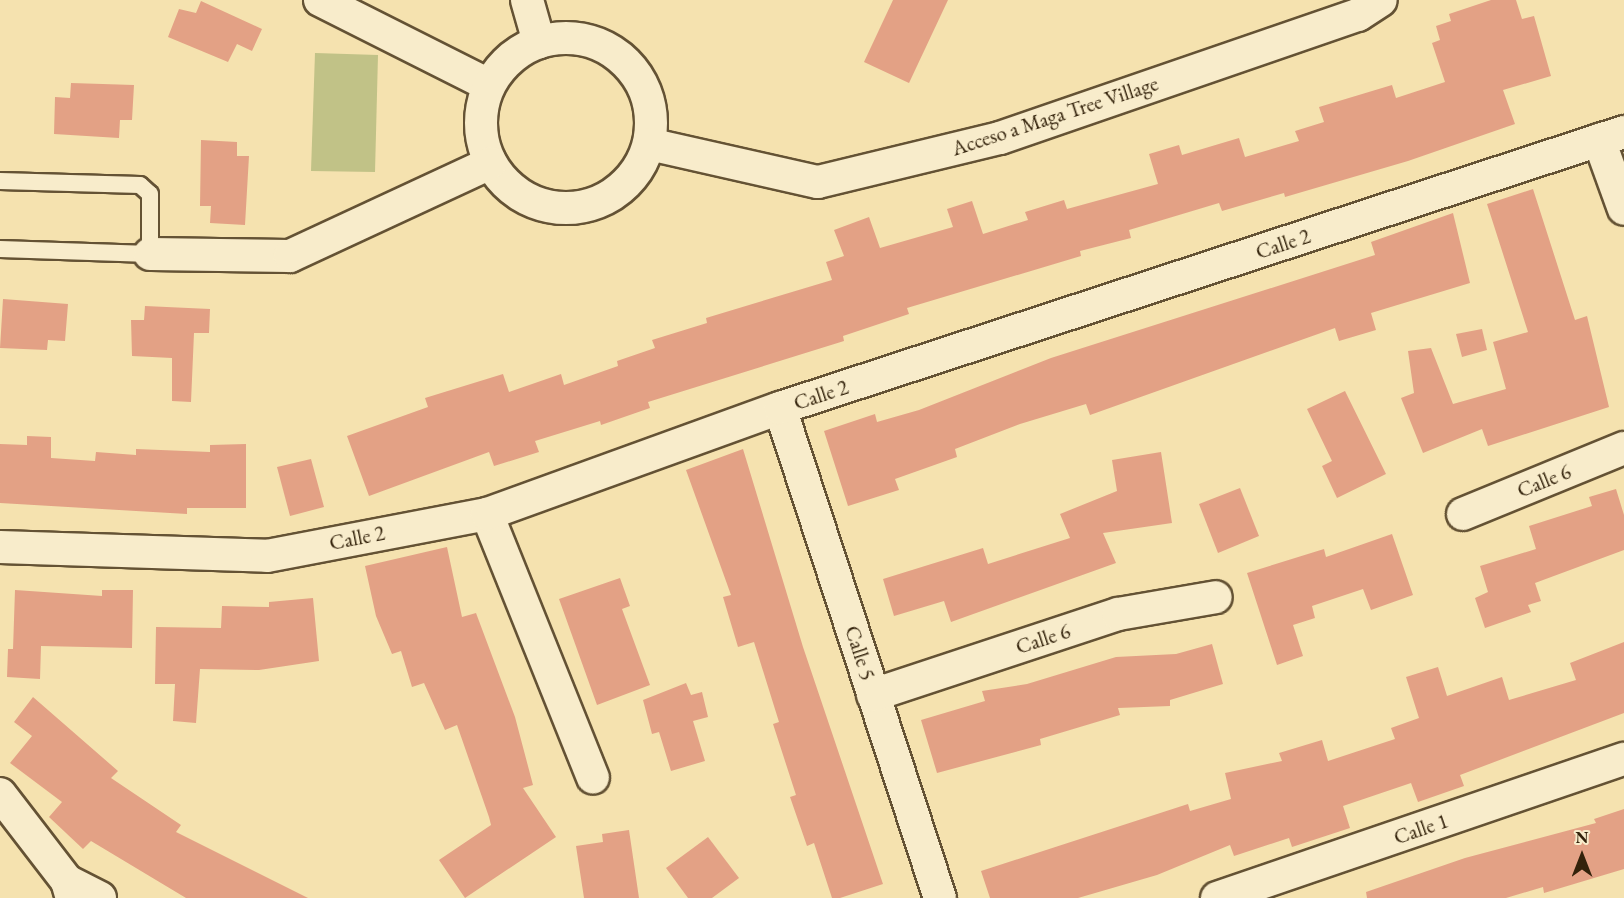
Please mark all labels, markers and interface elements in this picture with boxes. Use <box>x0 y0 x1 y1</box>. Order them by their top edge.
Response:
street label: Acceso a Maga Tree Village <box>949 71 1161 161</box>
street label: Calle 2 <box>1253 223 1313 265</box>
street label: Calle 2 <box>791 374 851 416</box>
street label: Calle 6 <box>1513 459 1575 503</box>
street label: Calle 2 <box>327 520 387 556</box>
street label: Calle 6 <box>1013 618 1073 660</box>
street label: Calle 5 <box>839 623 881 683</box>
street label: Calle 1 <box>1390 808 1452 850</box>
north arrow <box>1552 826 1612 886</box>
text: N <box>1576 827 1588 848</box>

